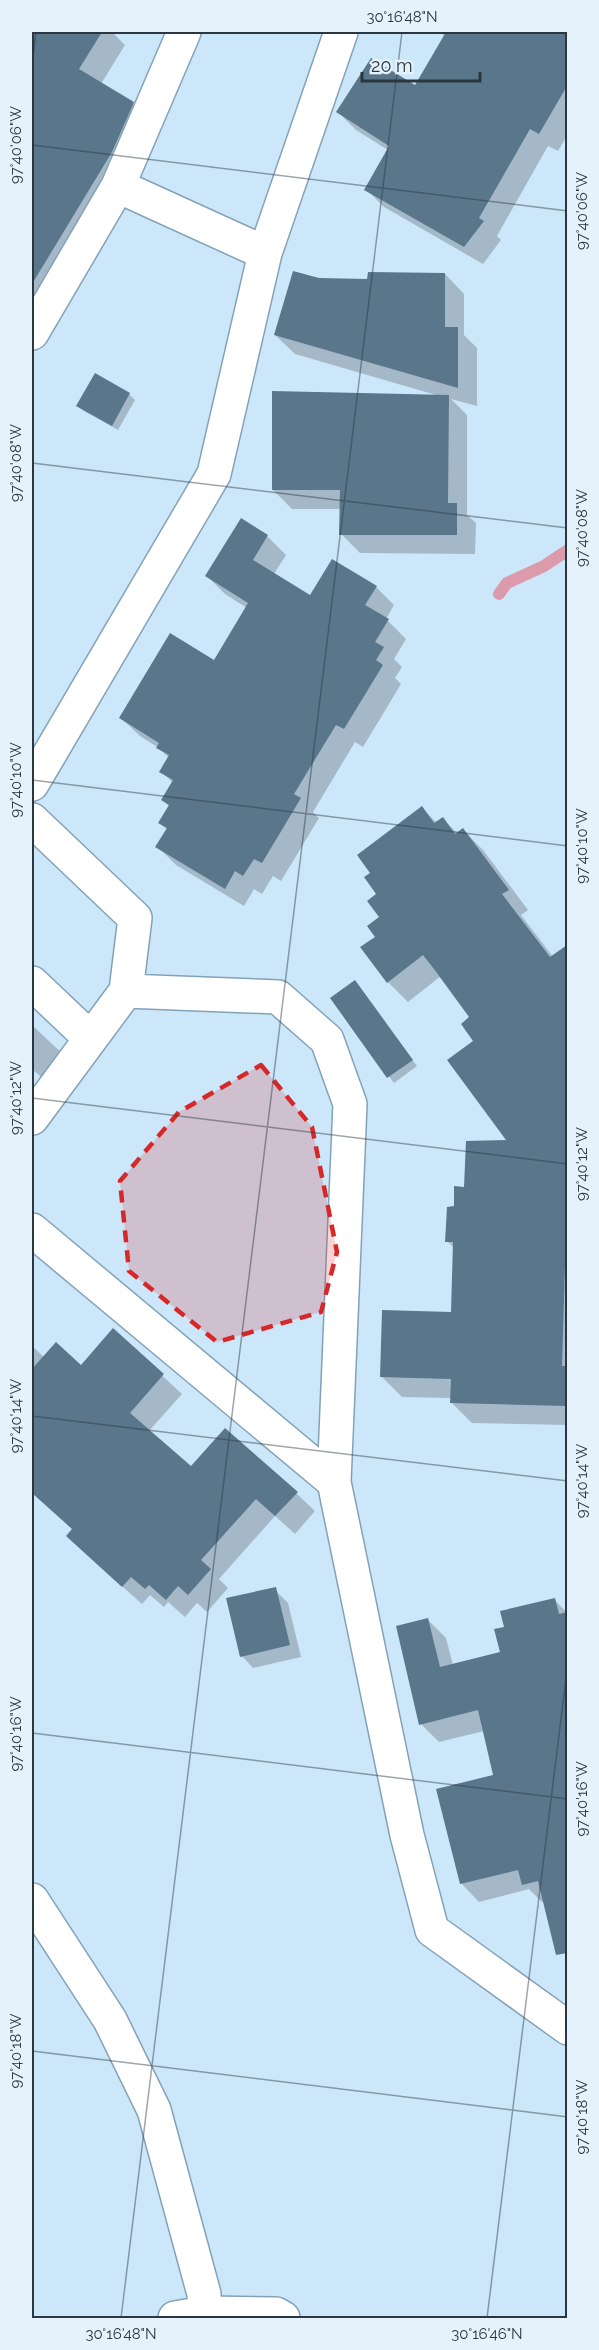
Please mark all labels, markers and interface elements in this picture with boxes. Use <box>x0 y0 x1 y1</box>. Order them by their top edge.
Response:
text: 30°16'48"N <box>366 8 438 26</box>
scale bar <box>362 45 480 83</box>
text: 20 m <box>371 55 413 76</box>
text: 97°40'06"W <box>7 106 25 184</box>
text: 97°40'06"W <box>573 172 591 250</box>
text: 97°40'08"W <box>7 424 25 502</box>
text: 97°40'08"W <box>573 489 591 567</box>
text: 97°40'10"W <box>7 742 25 818</box>
text: 97°40'10"W <box>573 808 591 884</box>
text: 97°40'12"W <box>7 1061 25 1135</box>
text: 97°40'12"W <box>573 1127 591 1201</box>
text: 97°40'14"W <box>7 1379 25 1453</box>
text: 97°40'14"W <box>573 1444 591 1518</box>
text: 97°40'16"W <box>7 1696 25 1772</box>
text: 97°40'16"W <box>573 1761 591 1837</box>
text: 97°40'18"W <box>7 2013 25 2089</box>
text: 97°40'18"W <box>573 2079 591 2155</box>
text: 30°16'48"N <box>85 2325 157 2343</box>
text: 30°16'46"N <box>451 2325 523 2343</box>

